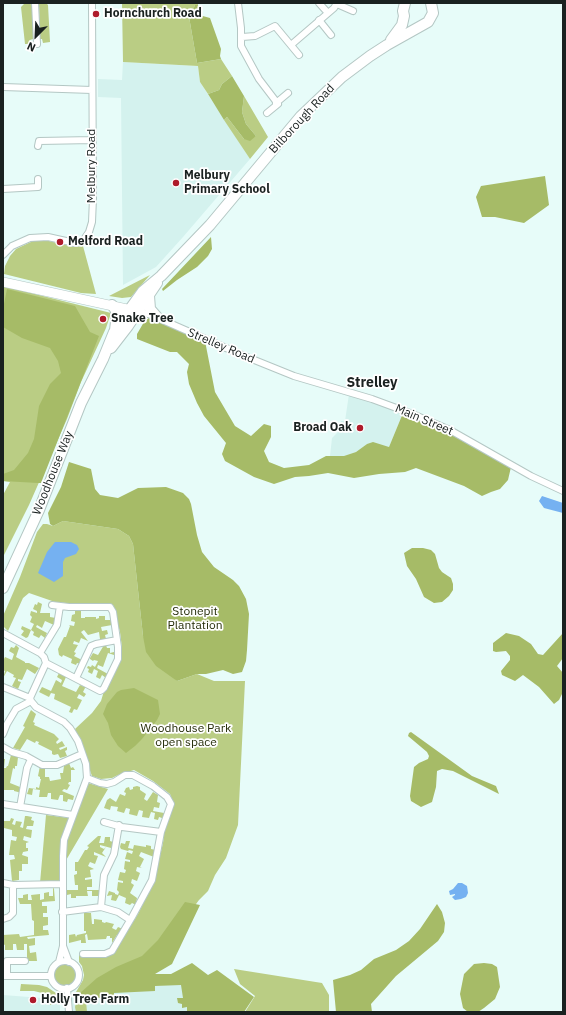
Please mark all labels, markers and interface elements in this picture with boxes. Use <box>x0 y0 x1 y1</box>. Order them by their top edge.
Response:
place label: Hornchurch Road <box>104 7 202 21</box>
marker: Hornchurch Road <box>91 9 101 19</box>
north arrow <box>16 16 56 56</box>
text: N <box>25 39 38 55</box>
street label: Bilborough Road <box>266 81 338 157</box>
street label: Melbury Road <box>85 129 99 203</box>
place label: Melbury Primary School <box>184 169 270 197</box>
marker: Melbury Primary School <box>171 178 181 188</box>
place label: Melford Road <box>68 235 143 249</box>
marker: Melford Road <box>55 237 65 247</box>
place label: Snake Tree <box>111 312 173 326</box>
marker: Snake Tree <box>98 314 108 324</box>
street label: Strelley Road <box>185 325 257 367</box>
district label: Strelley <box>346 375 398 391</box>
street label: Main Street <box>393 401 455 439</box>
place label: Broad Oak <box>293 421 352 435</box>
marker: Broad Oak <box>355 423 365 433</box>
street label: Woodhouse Way <box>30 429 76 517</box>
park label: Stonepit Plantation <box>167 605 223 633</box>
park label: Woodhouse Park open space <box>141 722 231 750</box>
place label: Holly Tree Farm <box>41 993 129 1007</box>
marker: Holly Tree Farm <box>28 995 38 1005</box>

